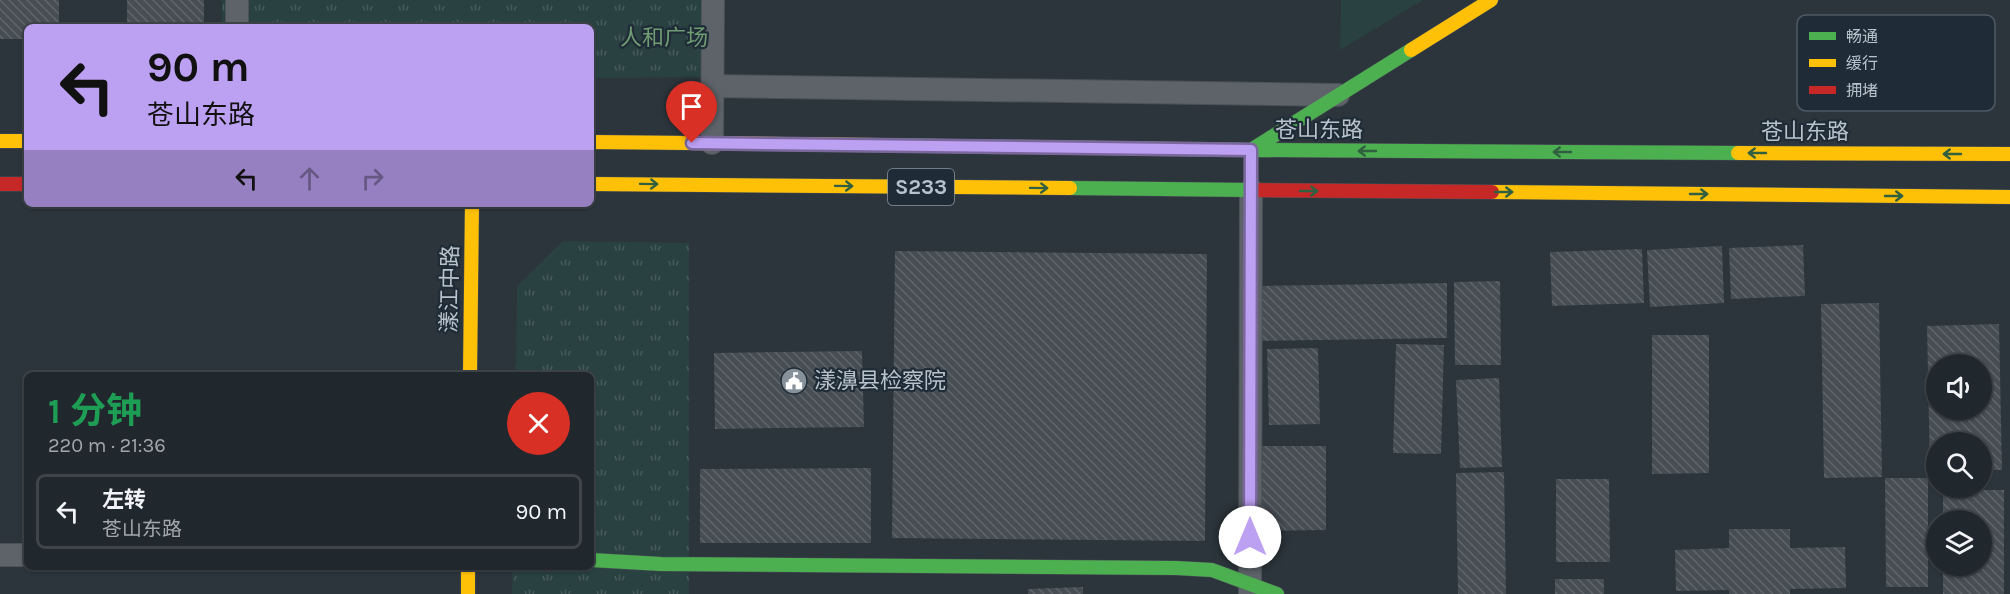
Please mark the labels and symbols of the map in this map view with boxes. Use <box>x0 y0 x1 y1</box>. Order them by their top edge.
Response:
legend <box>1797 15 1995 111</box>
park label: 人和广场 <box>620 25 708 51</box>
text: 畅通 <box>1846 27 1878 46</box>
text: 缓行 <box>1846 54 1878 73</box>
pin <box>666 81 717 143</box>
text: 拥堵 <box>1846 81 1878 100</box>
street label: 苍山东路 <box>1275 117 1363 143</box>
street label: 苍山东路 <box>1761 119 1849 145</box>
one-way arrow <box>1357 145 1377 157</box>
one-way arrow <box>1552 146 1572 158</box>
one-way arrow <box>1747 147 1767 159</box>
one-way arrow <box>1942 148 1962 160</box>
road number: S233 <box>888 169 954 205</box>
one-way arrow <box>639 178 659 190</box>
one-way arrow <box>834 180 854 192</box>
one-way arrow <box>1029 182 1049 194</box>
one-way arrow <box>1299 185 1319 197</box>
one-way arrow <box>1494 187 1514 198</box>
one-way arrow <box>1689 188 1709 200</box>
one-way arrow <box>1884 190 1904 202</box>
street label: 漾江中路 <box>436 245 464 333</box>
public building icon: 漾濞县检察院 <box>779 366 809 396</box>
place label: 漾濞县检察院 <box>814 368 946 394</box>
position arrow <box>1218 505 1282 569</box>

